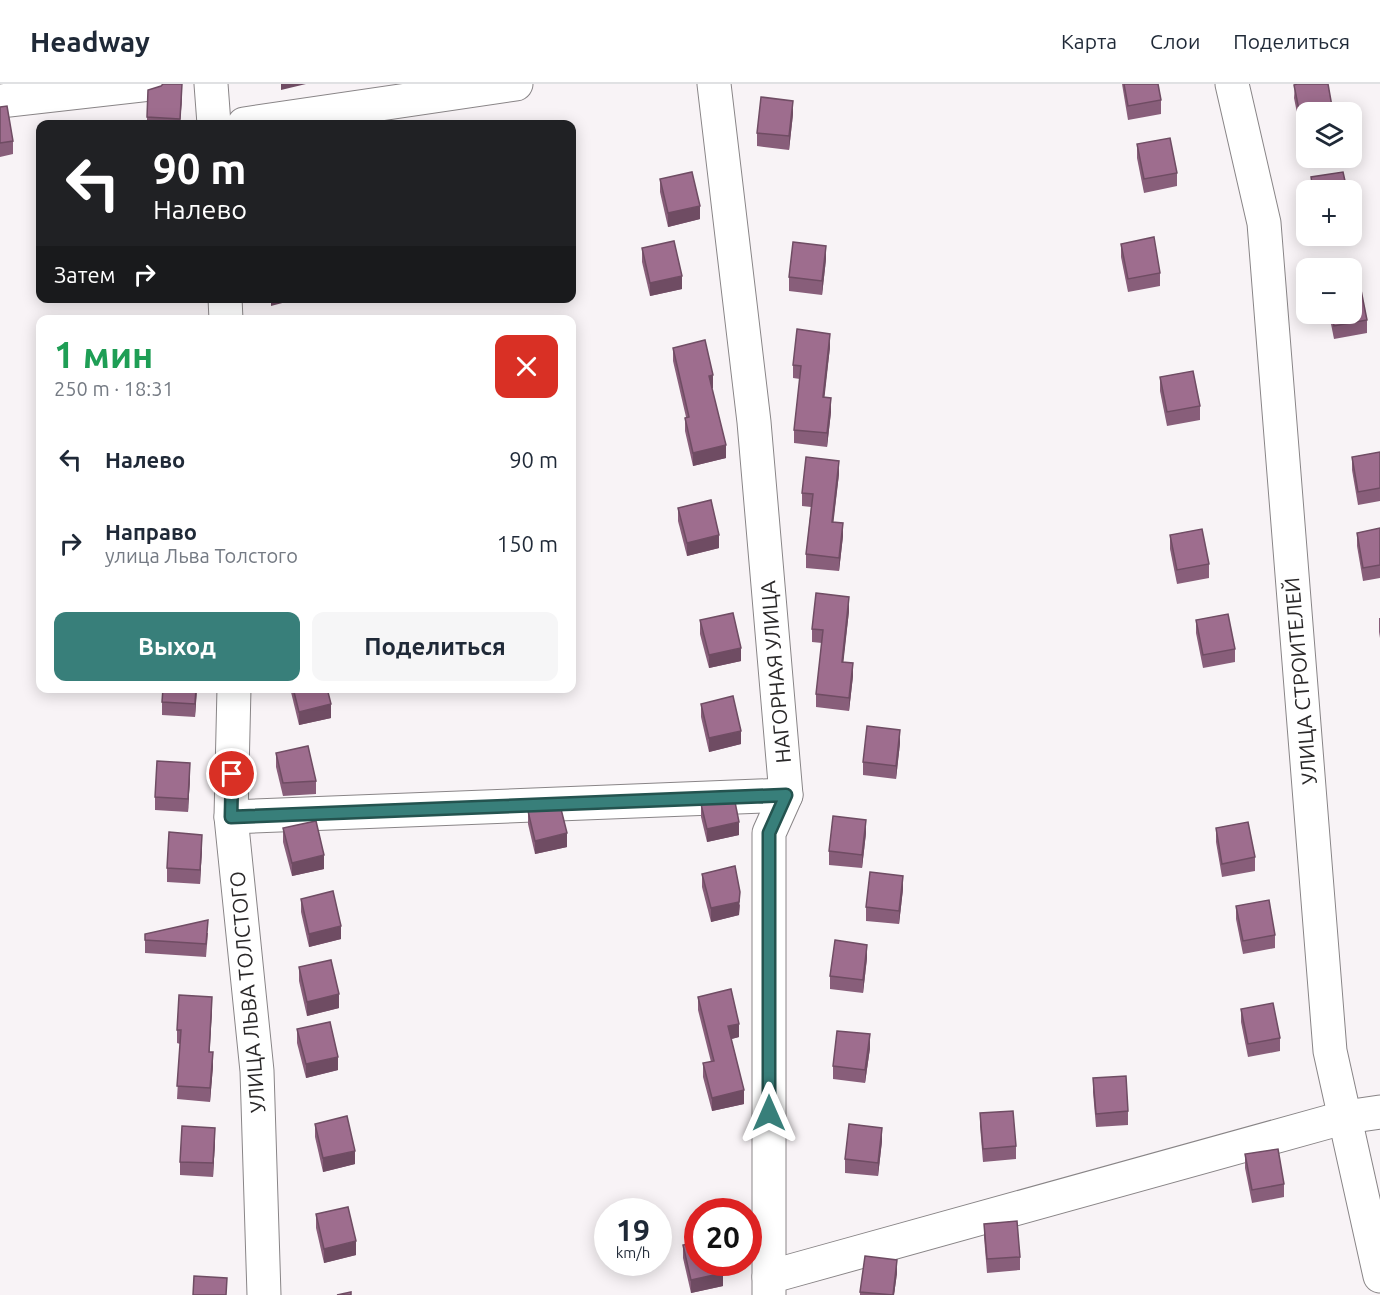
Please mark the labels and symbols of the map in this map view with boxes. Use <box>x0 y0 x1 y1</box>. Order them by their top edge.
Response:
street label: УЛИЦА СТРОИТЕЛЕЙ <box>1279 577 1321 785</box>
street label: НАГОРНАЯ УЛИЦА <box>755 580 795 764</box>
pin <box>206 748 257 799</box>
street label: УЛИЦА ЛЬВА ТОЛСТОГО <box>224 870 270 1114</box>
position arrow <box>737 1081 801 1145</box>
speed limit sign: 20 <box>684 1198 762 1276</box>

